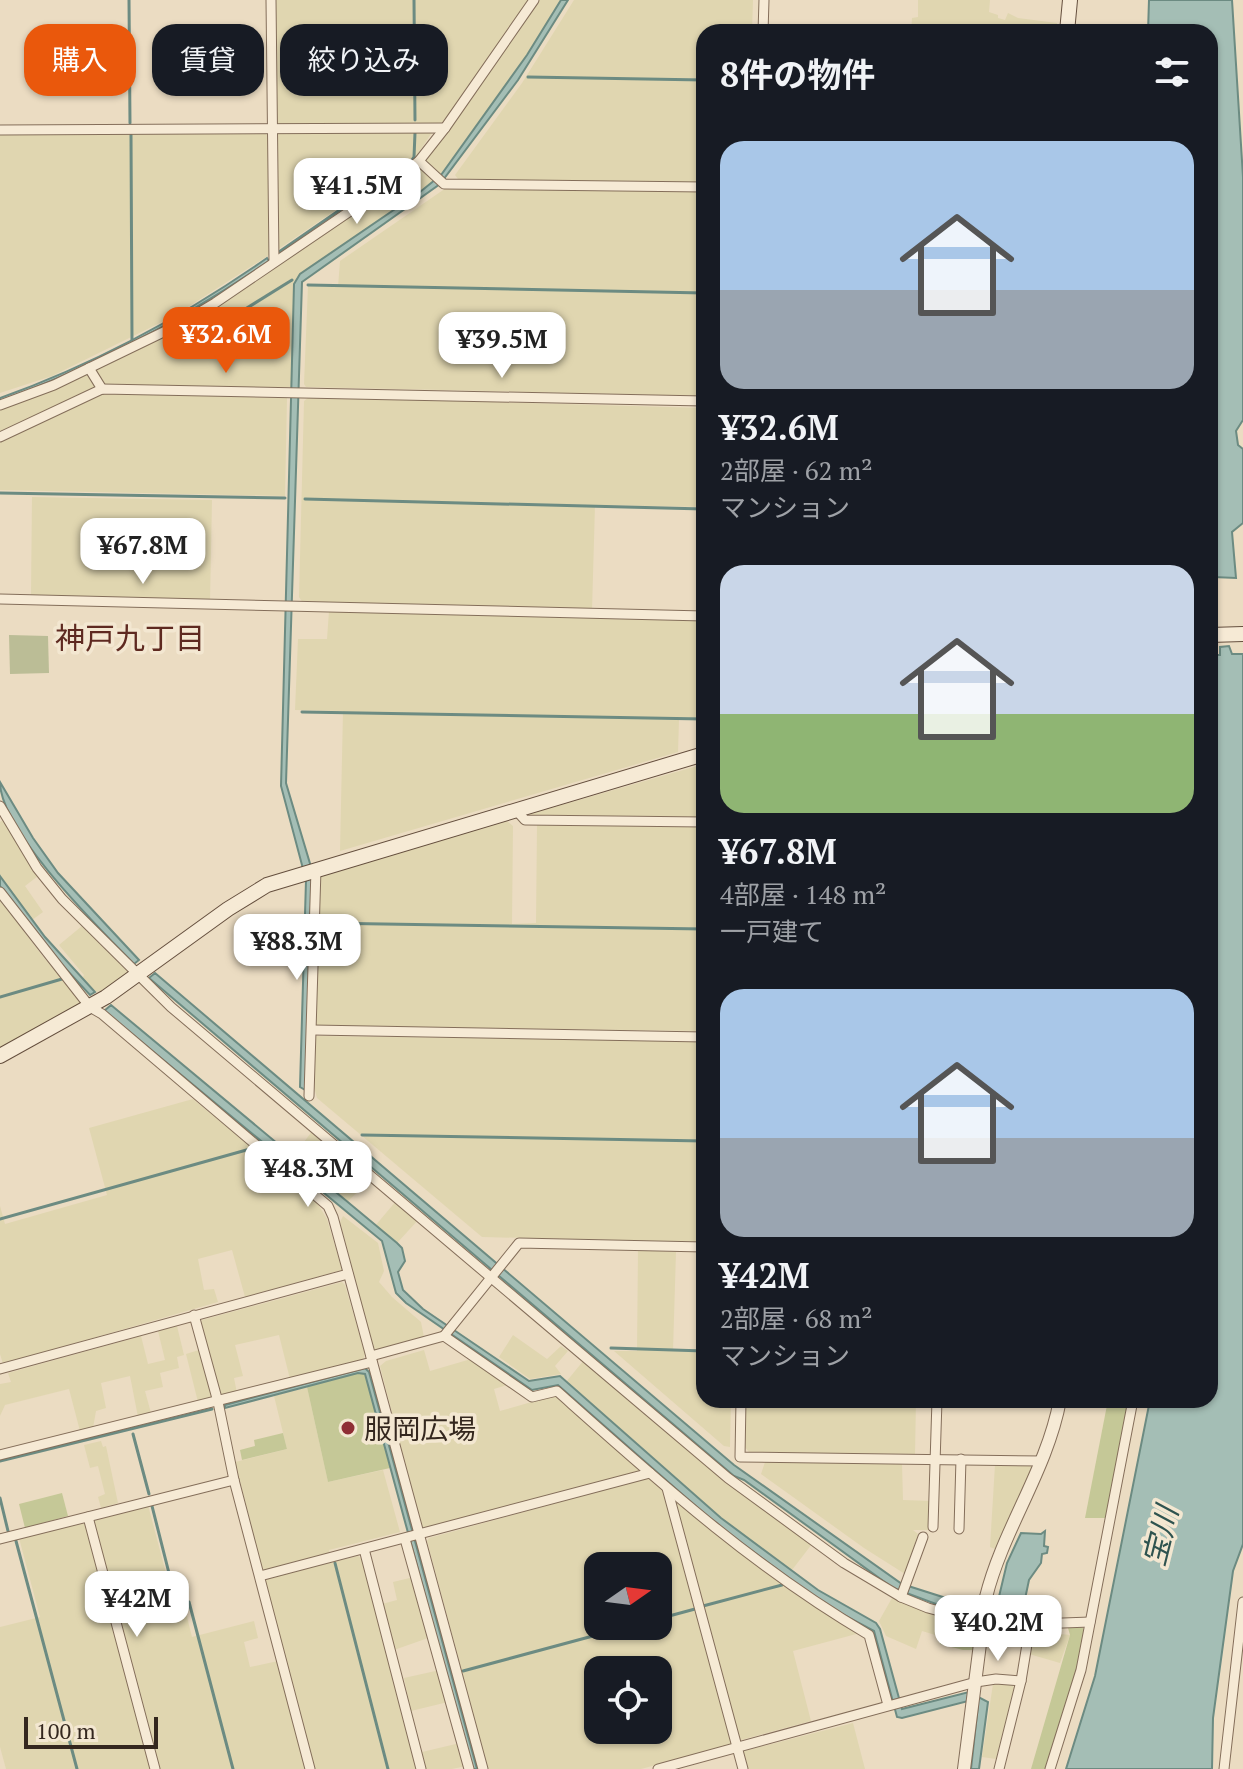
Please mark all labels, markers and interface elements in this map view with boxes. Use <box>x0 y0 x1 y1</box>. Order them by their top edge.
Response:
chip: 購入 <box>24 24 136 96</box>
chip: 賃貸 <box>152 24 264 96</box>
chip: 絞り込み <box>280 24 448 96</box>
icon: filters <box>1150 50 1194 94</box>
text: 8件の物件 <box>720 52 875 97</box>
pin: ¥41.5M <box>292 158 422 226</box>
text: ¥41.5M <box>312 167 402 201</box>
icon: home <box>885 193 1029 337</box>
pin: ¥32.6M <box>161 307 291 375</box>
pin: ¥39.5M <box>437 312 567 380</box>
text: ¥32.6M <box>181 316 271 350</box>
text: ¥39.5M <box>457 321 547 355</box>
text: ¥32.6M <box>720 405 839 450</box>
text: 2部屋 · 62 m² <box>720 453 872 487</box>
text: マンション <box>720 490 850 524</box>
pin: ¥67.8M <box>78 518 208 586</box>
text: ¥67.8M <box>98 527 188 561</box>
icon: home <box>885 617 1029 761</box>
district label: 神戸九丁目 <box>55 618 205 658</box>
text: ¥67.8M <box>720 829 837 874</box>
text: 4部屋 · 148 m² <box>720 877 886 911</box>
pin: ¥88.3M <box>232 914 362 982</box>
text: 一戸建て <box>720 914 824 948</box>
text: ¥88.3M <box>252 923 342 957</box>
icon: home <box>885 1041 1029 1185</box>
pin: ¥48.3M <box>243 1141 373 1209</box>
text: ¥48.3M <box>263 1150 353 1184</box>
text: ¥42M <box>720 1253 809 1298</box>
text: 2部屋 · 68 m² <box>720 1301 872 1335</box>
text: マンション <box>720 1338 850 1372</box>
place label: 服岡広場 <box>364 1410 476 1447</box>
marker: 服岡広場 <box>339 1419 357 1437</box>
water label: 宝川 <box>1133 1499 1187 1570</box>
north arrow <box>584 1552 672 1640</box>
map controls <box>584 1552 672 1744</box>
pin: ¥42M <box>90 1571 184 1639</box>
text: ¥42M <box>103 1580 171 1614</box>
pin: ¥40.2M <box>933 1595 1063 1663</box>
text: ¥40.2M <box>953 1604 1043 1638</box>
button: locate <box>584 1656 672 1744</box>
scale bar <box>24 1713 158 1749</box>
text: 100 m <box>36 1716 96 1745</box>

